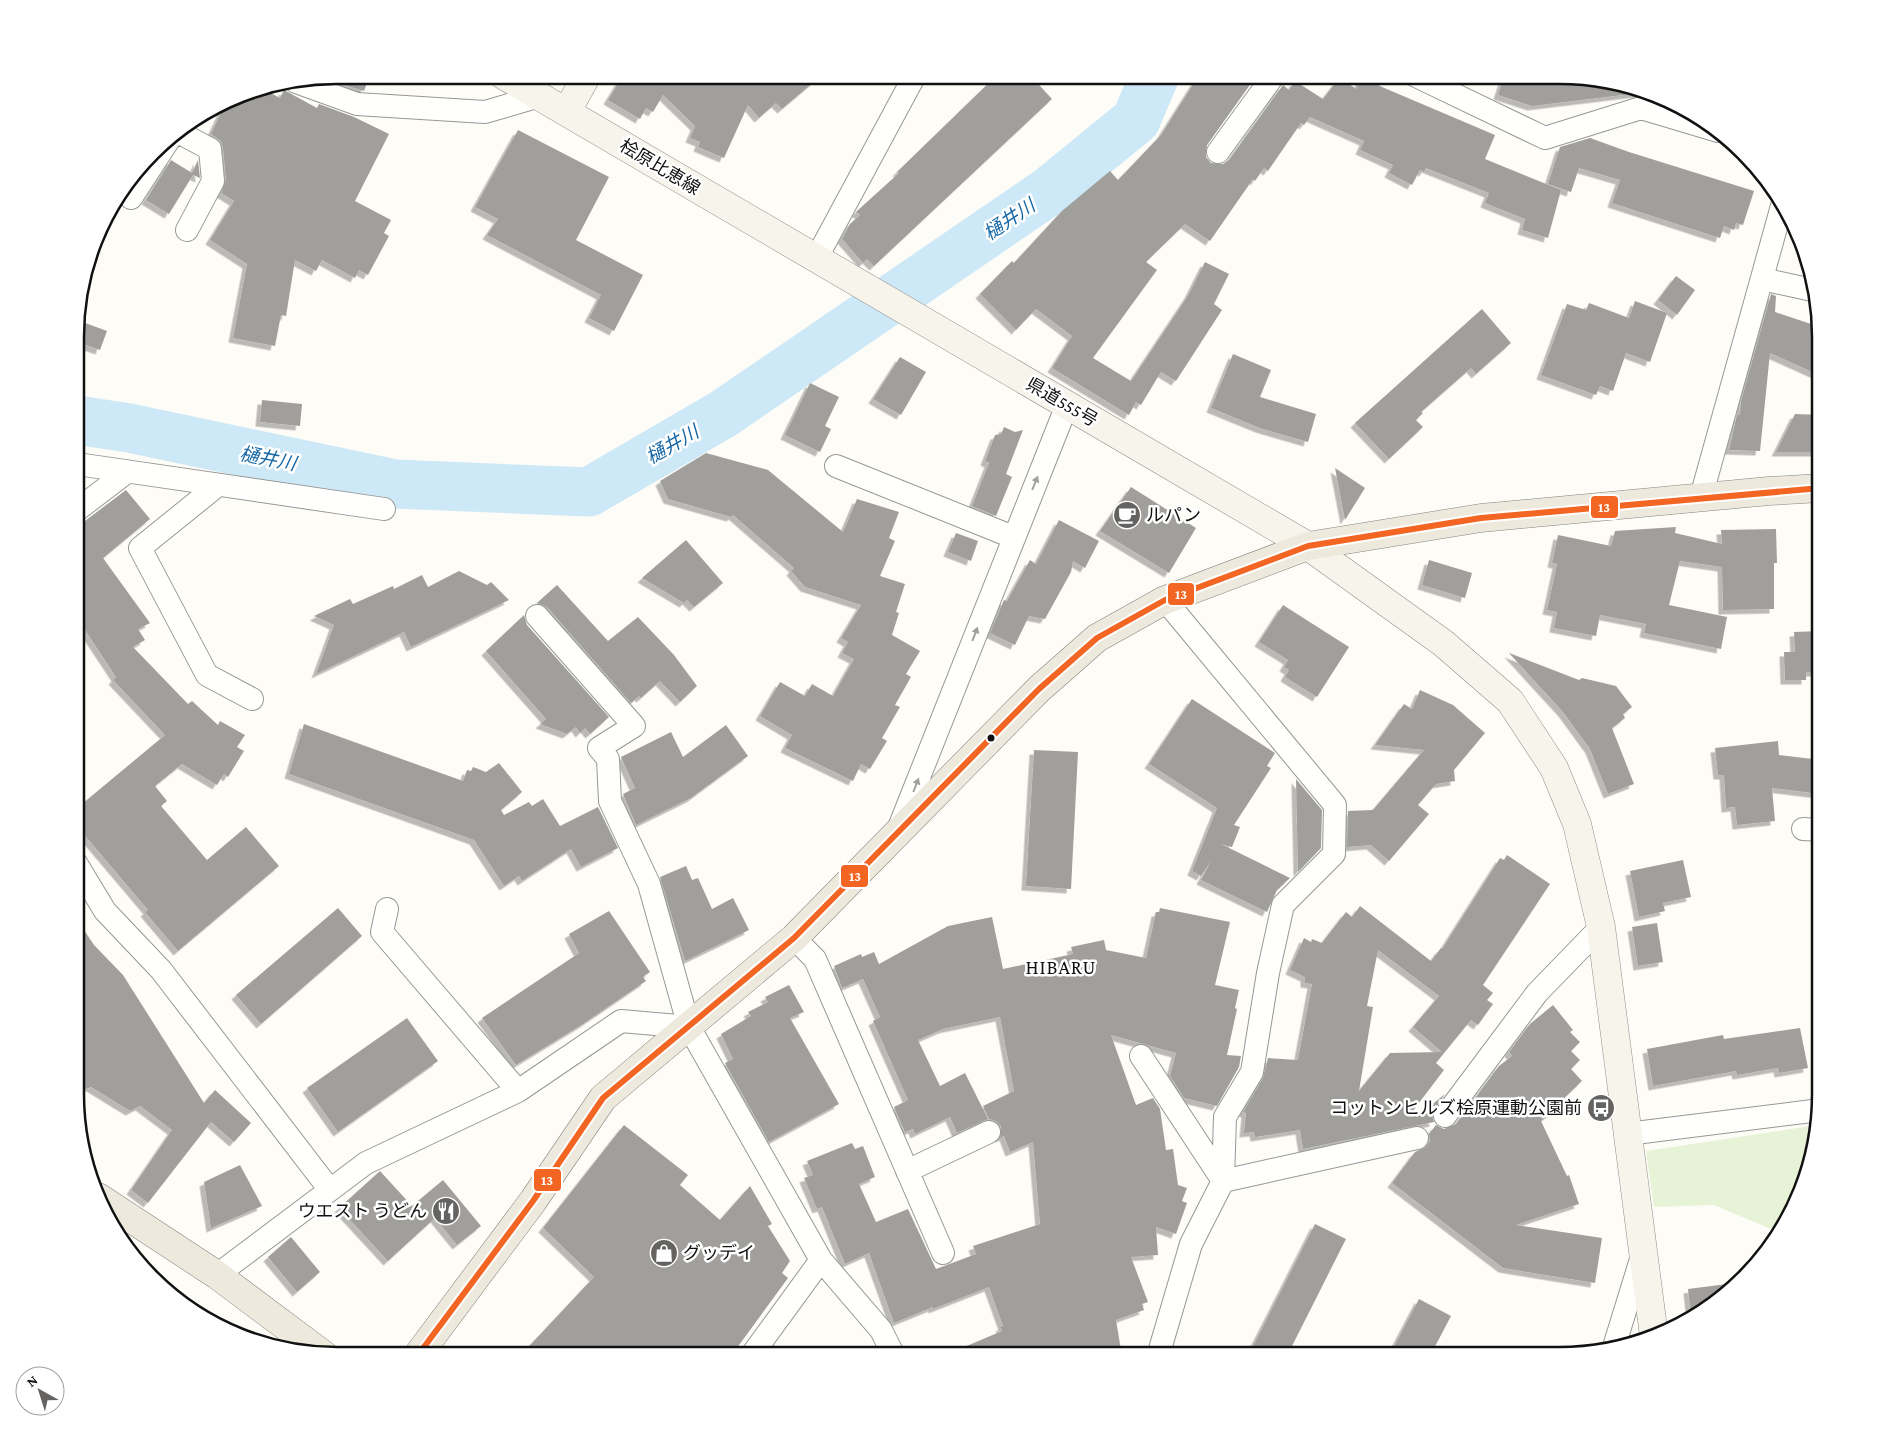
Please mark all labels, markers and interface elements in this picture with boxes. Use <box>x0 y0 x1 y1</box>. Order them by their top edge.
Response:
street label: 桧原比恵線 <box>616 135 704 199</box>
water label: 樋井川 <box>980 194 1040 244</box>
street label: 県道555号 <box>1023 374 1101 430</box>
water label: 樋井川 <box>642 420 704 468</box>
water label: 樋井川 <box>238 443 300 475</box>
one-way arrow <box>1032 476 1040 490</box>
line badge: 13 <box>1590 495 1619 519</box>
text: 13 <box>1598 499 1610 515</box>
cafe icon: ルパン <box>1112 500 1142 530</box>
place label: ルパン <box>1146 505 1201 525</box>
line badge: 13 <box>1167 582 1195 606</box>
text: 13 <box>1175 586 1187 602</box>
one-way arrow <box>971 626 979 641</box>
unlabelled marker <box>986 733 996 743</box>
one-way arrow <box>913 778 920 793</box>
line badge: 13 <box>840 864 869 888</box>
text: 13 <box>849 868 861 884</box>
district label: HIBARU <box>1025 956 1097 978</box>
bus stop icon: コットンヒルズ桧原運動公園前 <box>1586 1093 1616 1123</box>
place label: コットンヒルズ桧原運動公園前 <box>1330 1098 1582 1118</box>
line badge: 13 <box>533 1168 562 1192</box>
text: 13 <box>541 1172 553 1188</box>
restaurant icon: ウエスト うどん <box>431 1196 461 1226</box>
place label: ウエスト うどん <box>298 1201 427 1221</box>
shop icon: グッデイ <box>649 1238 679 1268</box>
place label: グッデイ <box>683 1243 755 1263</box>
north arrow <box>15 1366 65 1416</box>
text: N <box>23 1371 41 1390</box>

